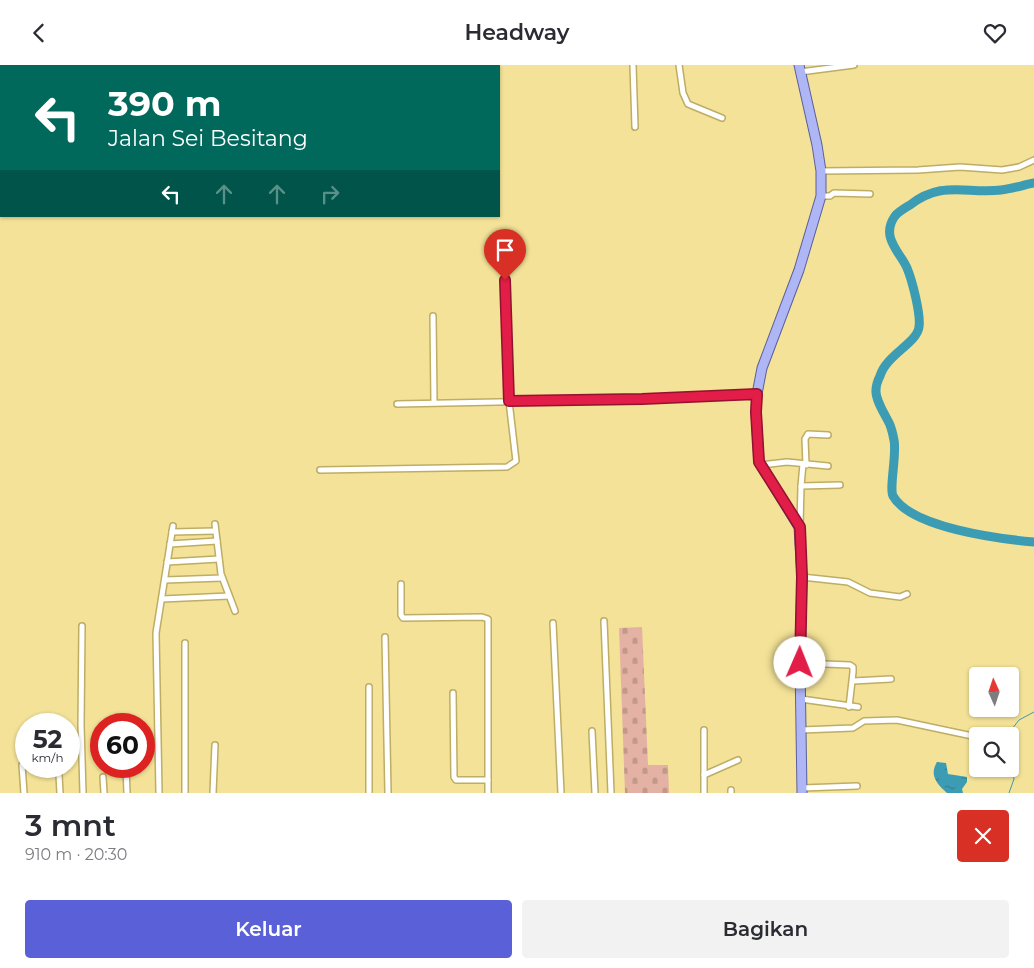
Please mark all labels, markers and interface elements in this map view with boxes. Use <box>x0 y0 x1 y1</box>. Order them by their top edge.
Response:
icon: back <box>25 19 53 47</box>
text: Headway <box>464 19 570 46</box>
icon: heart <box>981 19 1009 47</box>
text: 390 m <box>108 82 221 125</box>
icon: left <box>25 85 90 150</box>
text: Jalan Sei Besitang <box>108 125 308 152</box>
icon: left <box>157 180 185 208</box>
icon: ahead <box>210 180 238 208</box>
icon: ahead <box>263 180 291 208</box>
icon: right <box>316 180 344 208</box>
pin <box>484 229 526 280</box>
icon: arrive <box>491 236 519 264</box>
position arrow <box>773 636 825 688</box>
north arrow <box>969 667 1019 717</box>
map controls <box>969 667 1019 777</box>
speed limit sign: 60 <box>90 713 155 778</box>
text: 52 <box>33 724 62 754</box>
button: search <box>969 727 1019 777</box>
text: km/h <box>31 750 64 765</box>
text: 3 mnt <box>25 807 116 844</box>
button: close <box>957 810 1009 862</box>
text: 910 m · 20:30 <box>25 845 127 864</box>
button: Keluar <box>25 900 512 958</box>
button: Bagikan <box>522 900 1009 958</box>

